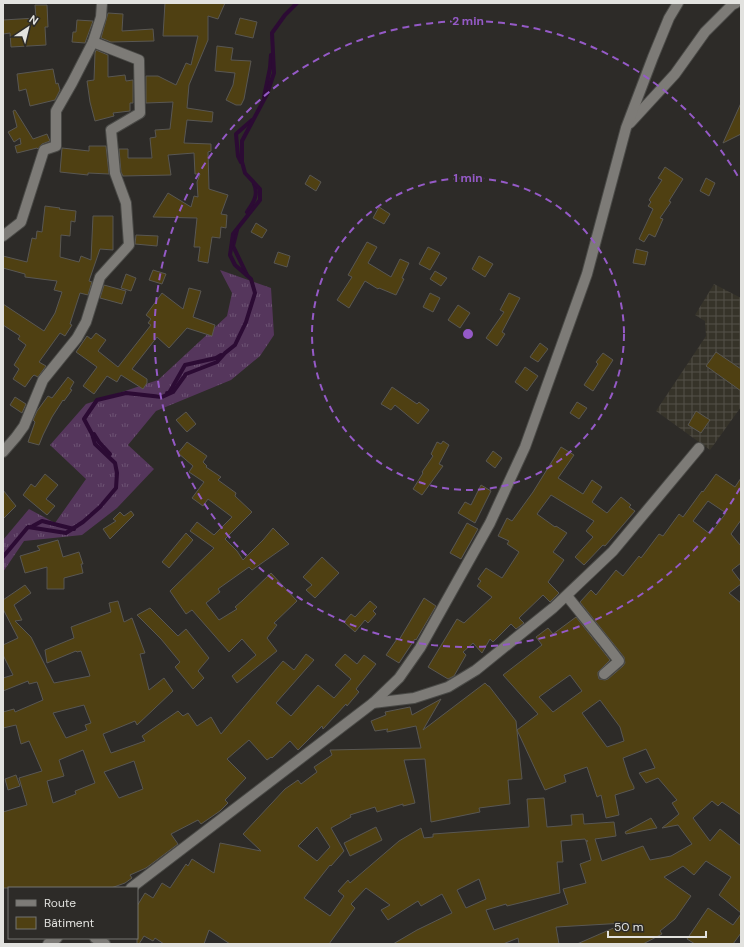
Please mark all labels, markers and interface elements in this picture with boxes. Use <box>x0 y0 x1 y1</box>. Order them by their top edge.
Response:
north arrow <box>8 8 48 48</box>
text: N <box>26 12 41 28</box>
text: 2 min <box>452 13 484 29</box>
text: 1 min <box>453 170 483 186</box>
centre of rings <box>461 327 475 341</box>
legend <box>8 887 138 939</box>
text: Route <box>44 895 76 911</box>
scale bar <box>608 913 706 939</box>
text: Bâtiment <box>44 915 95 931</box>
text: 50 m <box>614 919 643 935</box>

